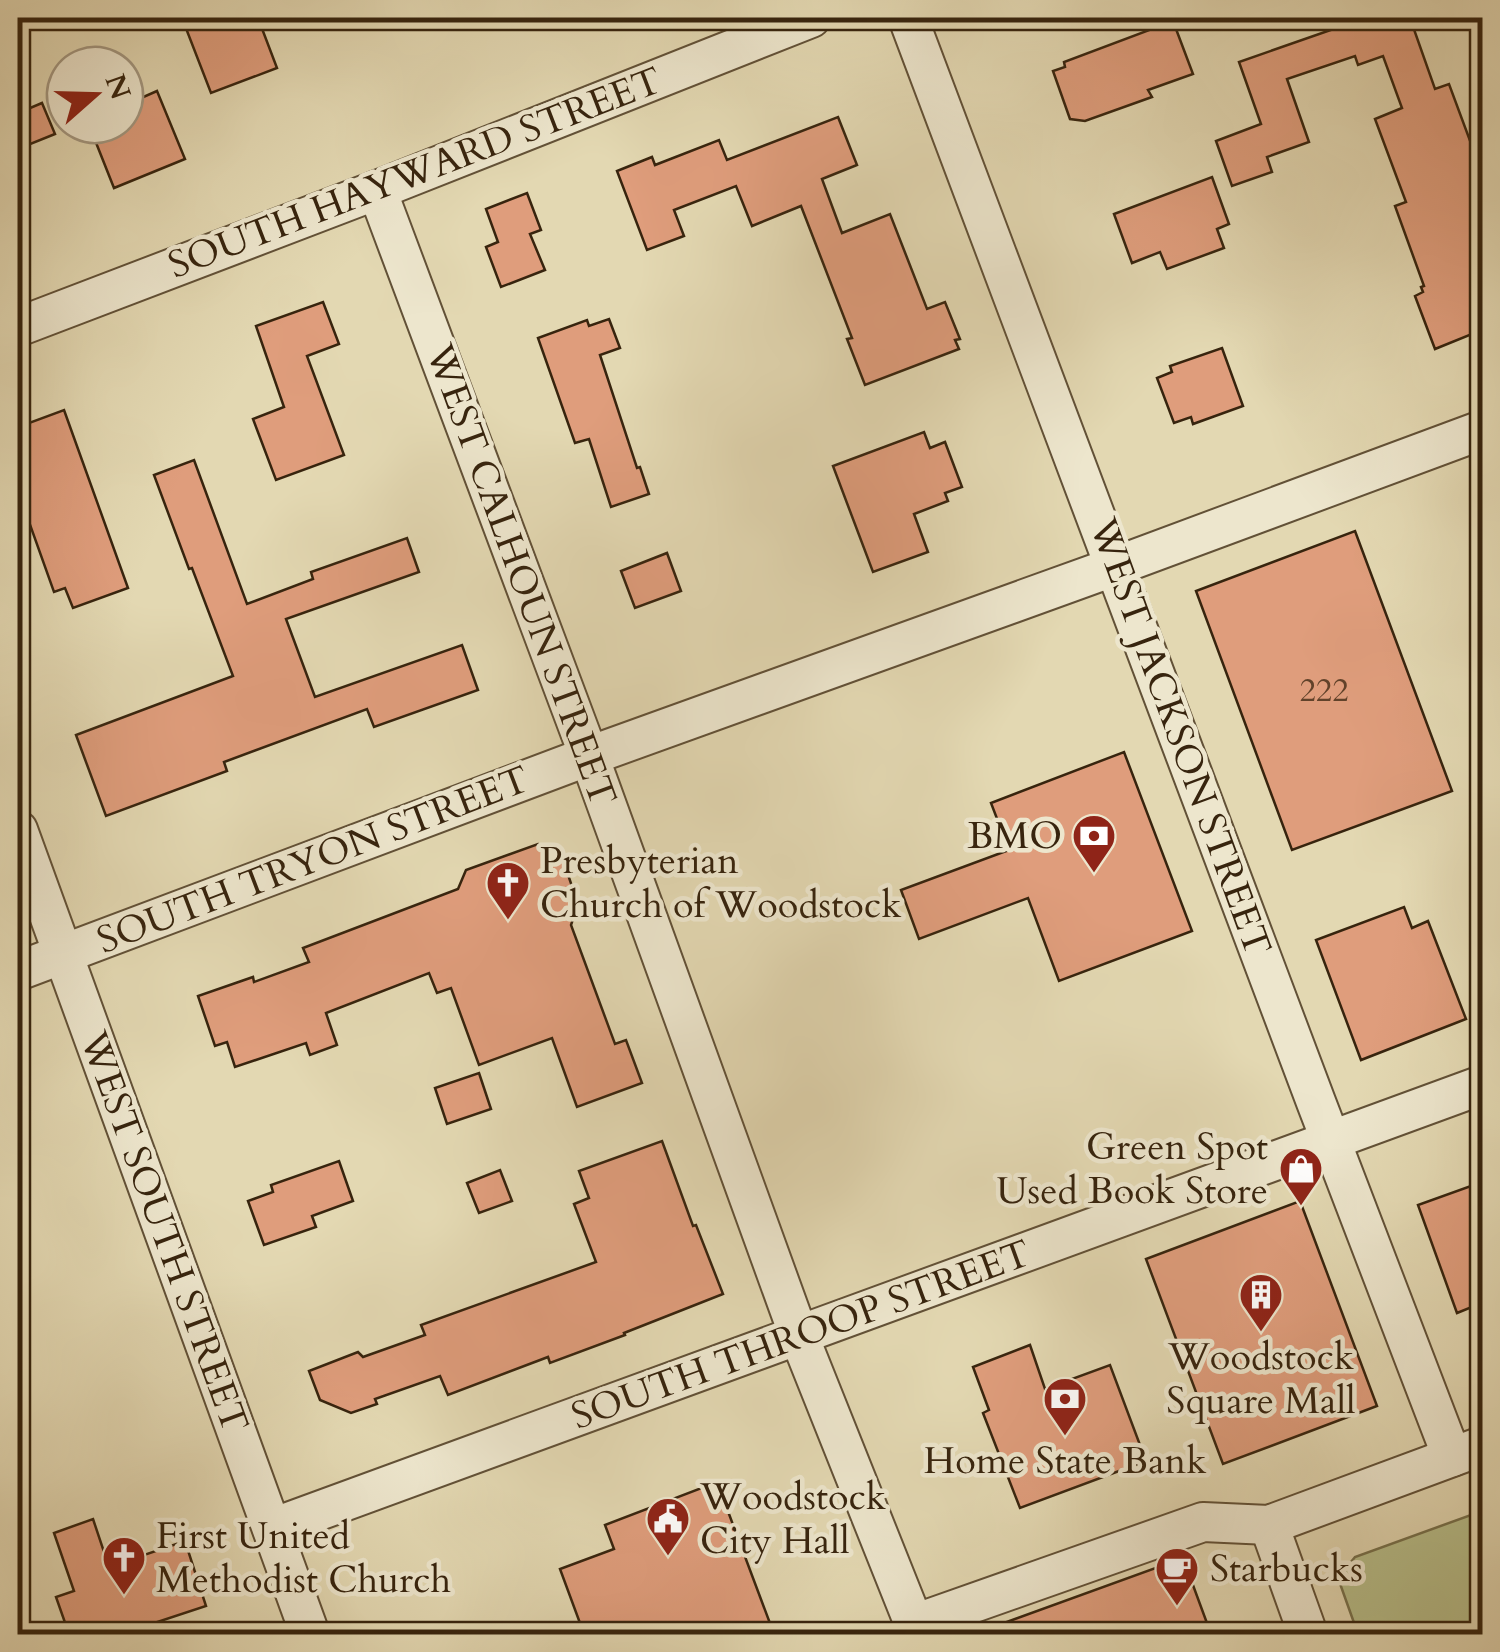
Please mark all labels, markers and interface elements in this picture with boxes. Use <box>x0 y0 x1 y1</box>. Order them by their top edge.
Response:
north arrow <box>45 45 145 145</box>
street label: SOUTH HAYWARD STREET <box>161 55 669 291</box>
text: N <box>96 69 140 105</box>
street label: WEST CALHOUN STREET <box>413 336 629 813</box>
street label: WEST JACKSON STREET <box>1076 510 1283 963</box>
house number: 222 <box>1299 669 1349 713</box>
street label: SOUTH TRYON STREET <box>90 754 536 966</box>
place label: BMO <box>968 810 1062 862</box>
bank icon: BMO <box>1071 813 1117 874</box>
place label: Presbyterian Church of Woodstock <box>540 835 902 931</box>
church icon: Presbyterian Church of Woodstock <box>485 860 531 921</box>
street label: WEST SOUTH STREET <box>67 1023 261 1440</box>
place label: Green Spot Used Book Store <box>996 1121 1268 1217</box>
shop icon: Green Spot Used Book Store <box>1278 1146 1324 1207</box>
street label: SOUTH THROOP STREET <box>564 1228 1038 1442</box>
building icon: Woodstock Square Mall <box>1238 1272 1284 1333</box>
place label: Woodstock Square Mall <box>1166 1331 1356 1427</box>
bank icon: Home State Bank <box>1042 1376 1088 1437</box>
place label: Home State Bank <box>923 1435 1207 1487</box>
place label: Woodstock City Hall <box>699 1471 887 1567</box>
public building icon: Woodstock City Hall <box>645 1496 691 1557</box>
place label: First United Methodist Church <box>156 1510 451 1606</box>
church icon: First United Methodist Church <box>101 1535 147 1596</box>
place label: Starbucks <box>1210 1543 1363 1595</box>
cafe icon: Starbucks <box>1154 1546 1200 1607</box>

